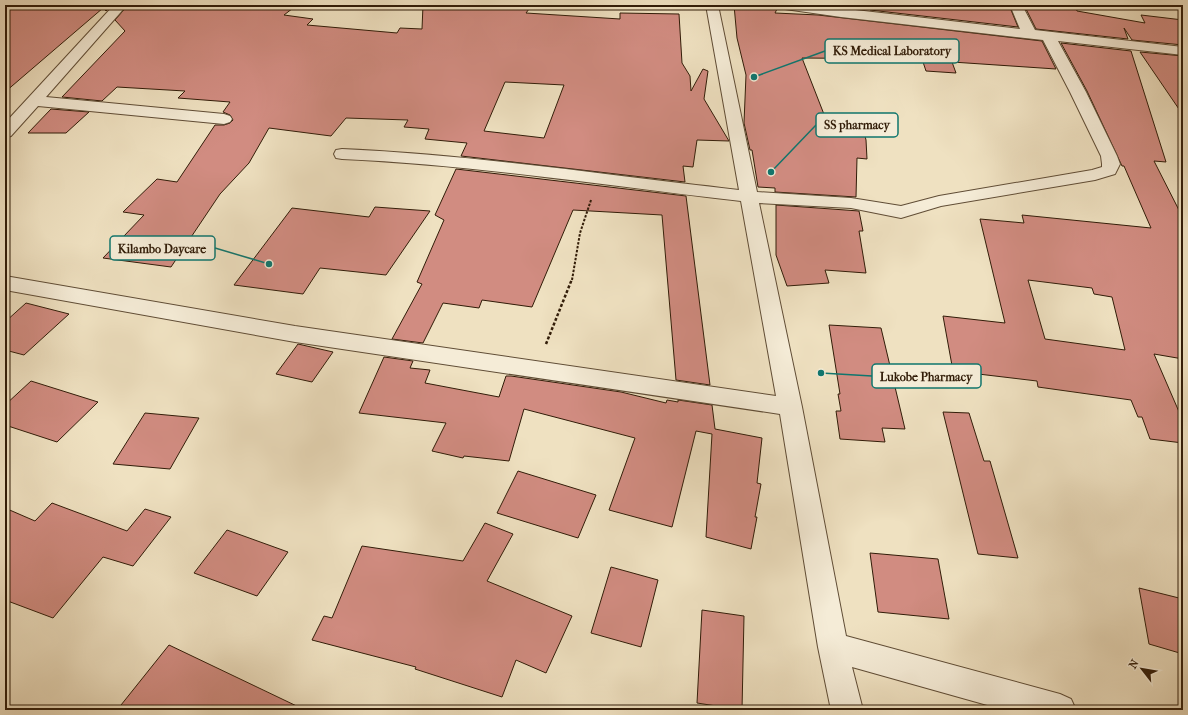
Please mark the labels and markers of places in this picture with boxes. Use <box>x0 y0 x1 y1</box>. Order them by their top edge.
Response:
callout: KS Medical Laboratory <box>825 39 959 63</box>
callout: SS pharmacy <box>816 113 898 137</box>
callout: Kilambo Daycare <box>110 236 215 260</box>
callout: Lukobe Pharmacy <box>872 364 981 388</box>

